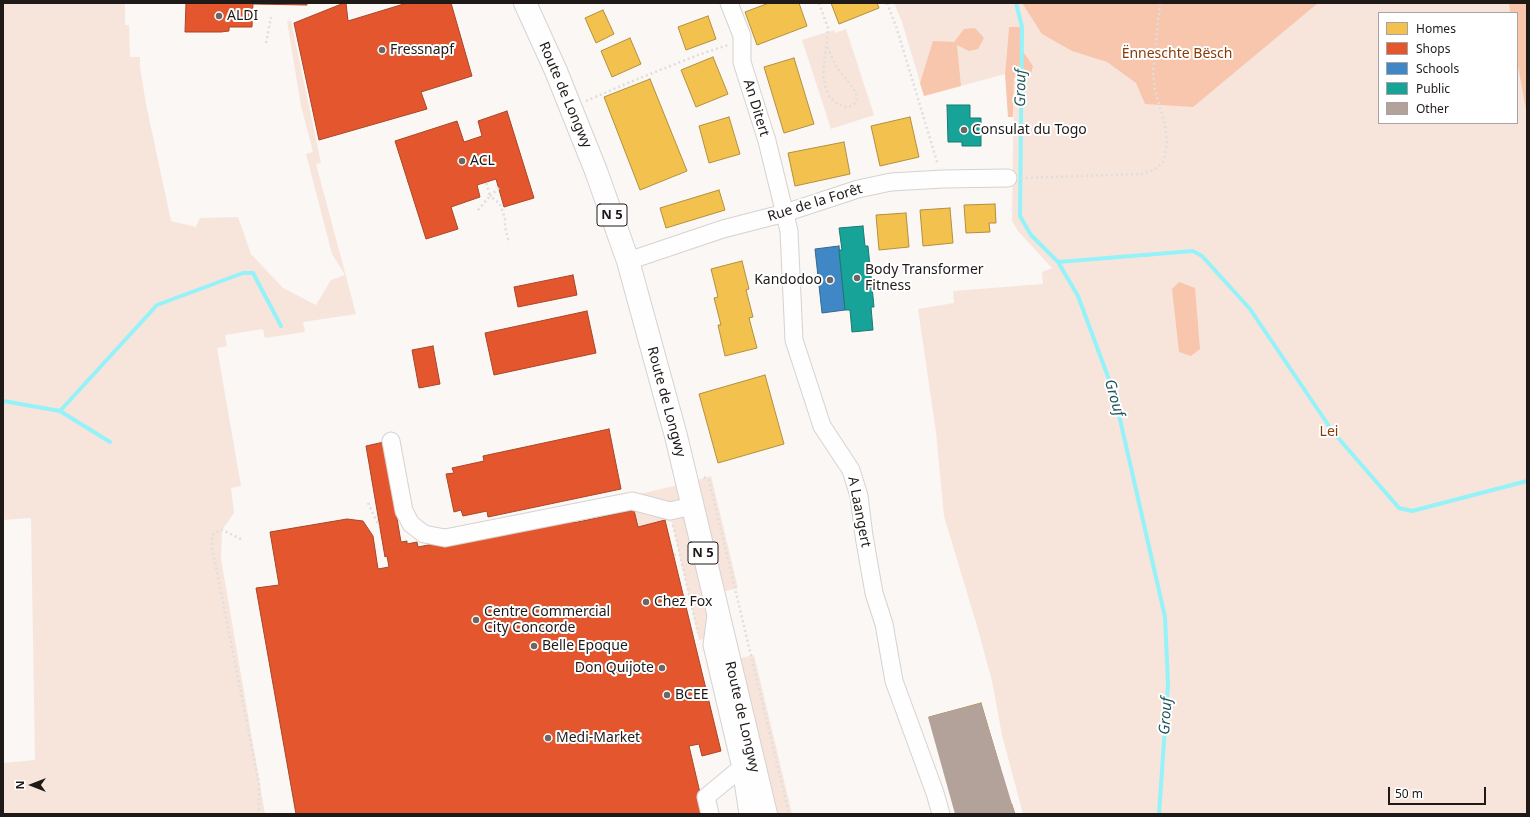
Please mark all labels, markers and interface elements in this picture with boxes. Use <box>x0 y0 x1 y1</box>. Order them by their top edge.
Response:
place label: ALDI <box>227 8 258 24</box>
marker: ALDI <box>214 11 224 21</box>
legend <box>1378 12 1518 124</box>
text: Homes <box>1416 20 1456 37</box>
street label: Route de Longwy <box>535 39 595 151</box>
text: Shops <box>1416 40 1450 57</box>
place label: Fressnapf <box>390 42 454 58</box>
marker: Fressnapf <box>377 45 387 55</box>
park label: Ënneschte Bësch <box>1122 46 1232 62</box>
text: Schools <box>1416 60 1459 77</box>
water label: Grouf <box>1012 69 1030 107</box>
street label: An Ditert <box>739 77 773 139</box>
text: Public <box>1416 80 1450 97</box>
text: Other <box>1416 100 1449 117</box>
place label: Consulat du Togo <box>972 122 1087 138</box>
marker: Consulat du Togo <box>959 125 969 135</box>
place label: ACL <box>470 153 495 169</box>
marker: ACL <box>457 156 467 166</box>
street label: Rue de la Forêt <box>766 181 864 225</box>
road number: N 5 <box>597 204 627 226</box>
place label: Body Transformer Fitness <box>865 262 984 294</box>
place label: Kandodoo <box>754 272 822 288</box>
marker: Body Transformer Fitness <box>852 273 862 283</box>
marker: Kandodoo <box>825 275 835 285</box>
street label: Route de Longwy <box>643 345 689 459</box>
water label: Grouf <box>1100 377 1128 419</box>
park label: Lei <box>1320 424 1338 440</box>
street label: A Laangert <box>844 475 874 549</box>
road number: N 5 <box>688 542 718 564</box>
place label: Chez Fox <box>654 594 712 610</box>
marker: Chez Fox <box>641 597 651 607</box>
place label: Centre Commercial City Concorde <box>484 604 610 636</box>
marker: Centre Commercial City Concorde <box>471 615 481 625</box>
place label: Belle Epoque <box>542 638 628 654</box>
marker: Belle Epoque <box>529 641 539 651</box>
place label: Don Quijote <box>575 660 654 676</box>
street label: Route de Longwy <box>721 660 763 774</box>
marker: Don Quijote <box>657 663 667 673</box>
place label: BCEE <box>675 687 709 703</box>
marker: BCEE <box>662 690 672 700</box>
water label: Grouf <box>1156 697 1176 735</box>
place label: Medi-Market <box>556 730 640 746</box>
marker: Medi-Market <box>543 733 553 743</box>
north arrow <box>12 765 52 805</box>
scale bar <box>1390 779 1488 805</box>
text: N <box>12 781 27 789</box>
text: 50 m <box>1395 785 1423 802</box>

